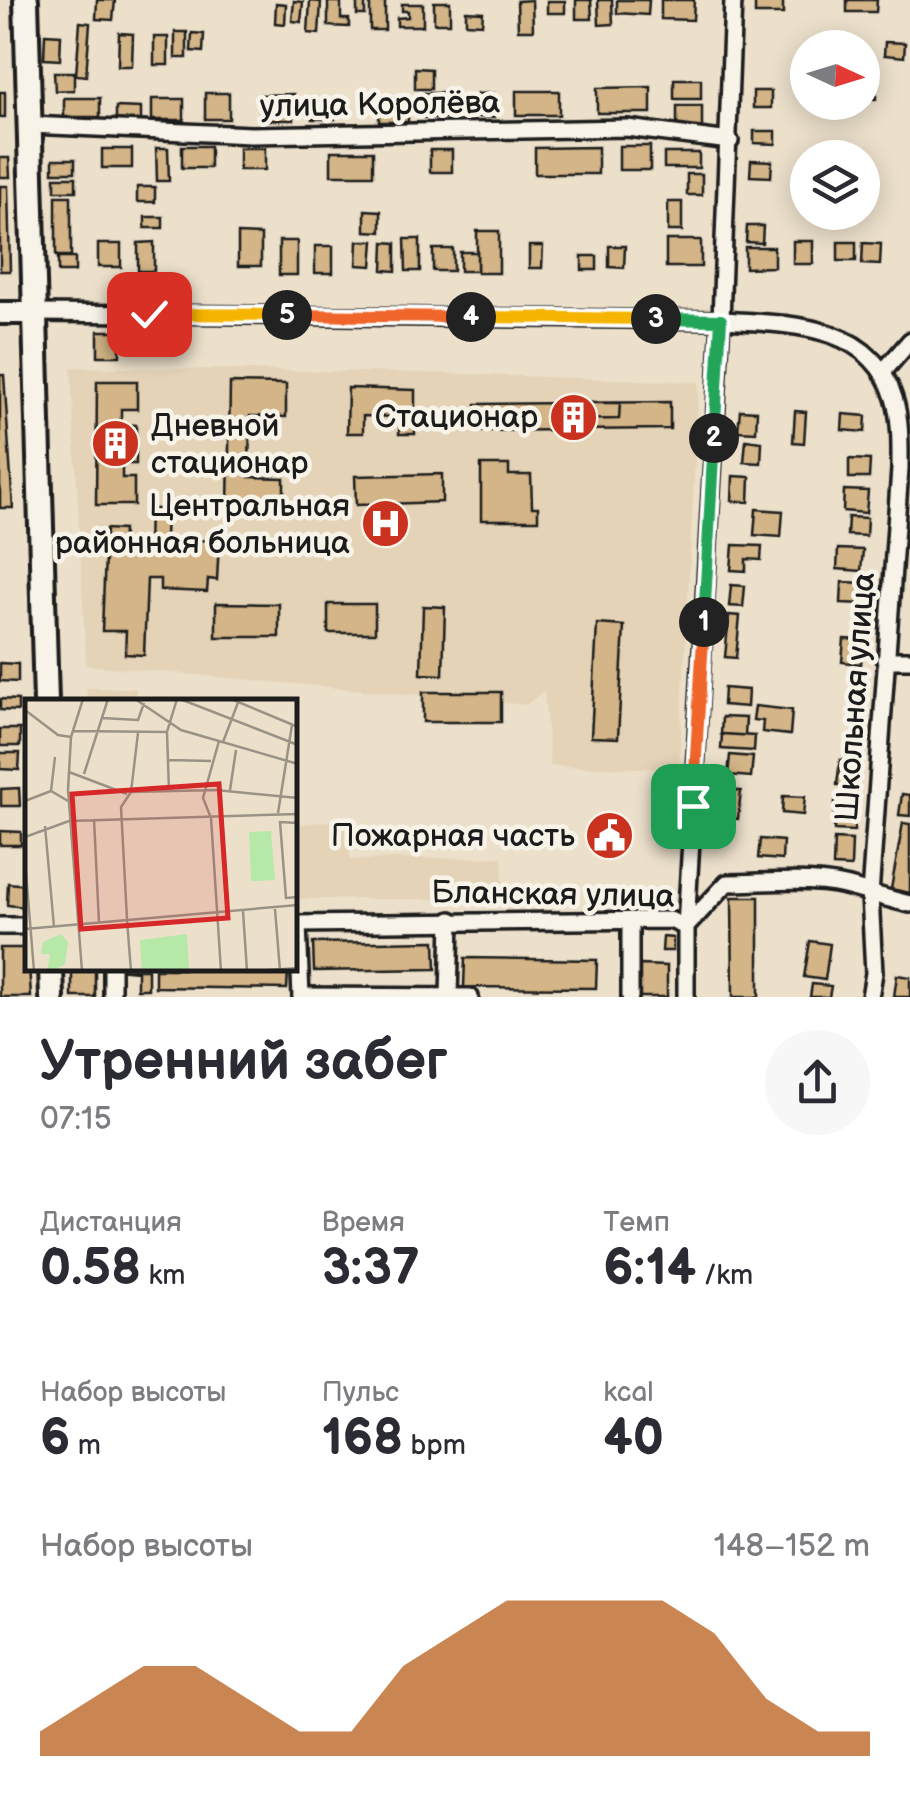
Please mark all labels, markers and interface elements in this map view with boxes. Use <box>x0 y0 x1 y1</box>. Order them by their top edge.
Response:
north arrow <box>790 30 880 120</box>
map controls <box>790 30 880 230</box>
street label: улица Королёва <box>259 83 501 127</box>
button: layers <box>790 140 880 230</box>
pin <box>107 272 192 357</box>
icon: check <box>122 287 177 342</box>
pin: 5 <box>262 290 312 340</box>
pin: 4 <box>446 292 496 342</box>
pin: 3 <box>631 294 681 344</box>
text: 5 <box>279 298 295 331</box>
text: 4 <box>463 300 479 333</box>
text: 3 <box>648 302 664 335</box>
building icon: Стационар <box>547 391 599 443</box>
place label: Стационар <box>375 398 538 437</box>
place label: Дневной стационар <box>151 407 308 483</box>
pin: 2 <box>689 413 739 463</box>
building icon: Дневной стационар <box>90 418 142 470</box>
text: 2 <box>706 421 722 454</box>
place label: Центральная районная больница <box>55 487 350 563</box>
hospital icon: Центральная районная больница <box>359 498 411 550</box>
street label: Школьная улица <box>828 571 884 823</box>
pin: 1 <box>679 597 729 647</box>
text: 1 <box>698 605 710 638</box>
inset map <box>25 699 298 972</box>
pin <box>651 764 736 849</box>
icon: arrive <box>666 779 721 834</box>
public building icon: Пожарная часть <box>584 810 636 862</box>
place label: Пожарная часть <box>331 817 575 856</box>
street label: Бланская улица <box>431 873 675 917</box>
text: Утренний забег <box>40 1029 448 1096</box>
button: share <box>765 1030 870 1135</box>
text: 07:15 <box>40 1100 112 1139</box>
text: Дистанция <box>40 1206 182 1239</box>
text: Время <box>322 1206 405 1239</box>
text: Темп <box>603 1206 670 1239</box>
text: 0.58 <box>40 1239 141 1299</box>
text: 3:37 <box>322 1239 420 1299</box>
text: 6:14 <box>603 1239 696 1299</box>
text: km <box>141 1259 186 1292</box>
text: /km <box>696 1259 753 1292</box>
text: Набор высоты <box>40 1376 226 1409</box>
text: Пульс <box>322 1376 399 1409</box>
text: kcal <box>603 1376 654 1409</box>
text: 6 <box>40 1409 70 1469</box>
text: 168 <box>322 1409 403 1469</box>
text: 40 <box>603 1409 664 1469</box>
text: m <box>70 1429 101 1462</box>
text: bpm <box>403 1429 466 1462</box>
text: Набор высоты <box>40 1527 253 1566</box>
text: 148–152 m <box>714 1527 870 1566</box>

